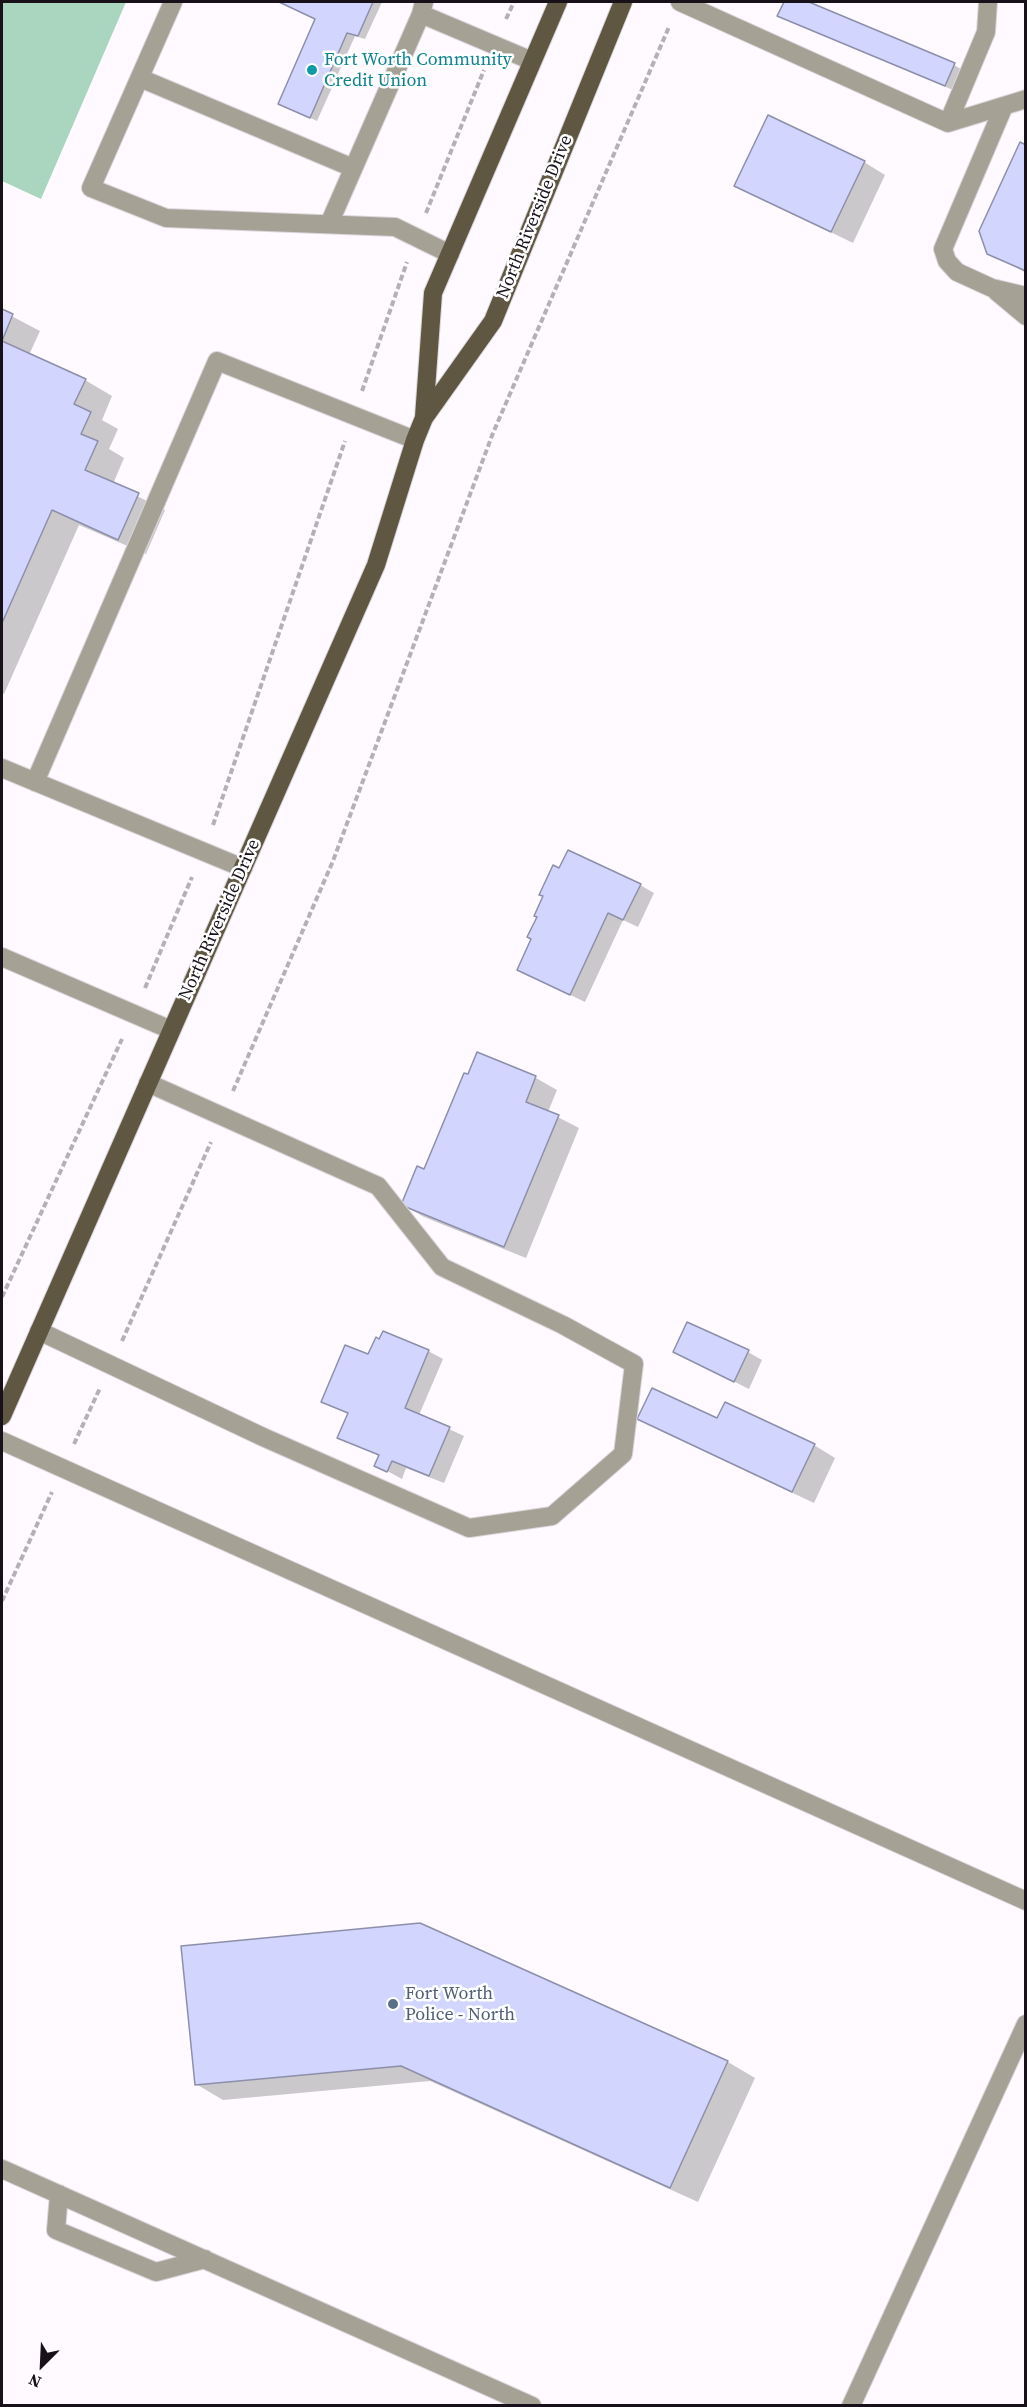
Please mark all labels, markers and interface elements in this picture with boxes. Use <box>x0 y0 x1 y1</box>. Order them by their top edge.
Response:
place label: Fort Worth Community Credit Union <box>324 49 512 92</box>
marker: Fort Worth Community Credit Union <box>305 63 319 77</box>
street label: North Riverside Drive <box>492 132 578 302</box>
street label: North Riverside Drive <box>175 836 265 1004</box>
place label: Fort Worth Police - North <box>405 1983 515 2026</box>
marker: Fort Worth Police - North <box>386 1997 400 2011</box>
north arrow <box>12 2335 72 2395</box>
text: N <box>25 2369 44 2394</box>

